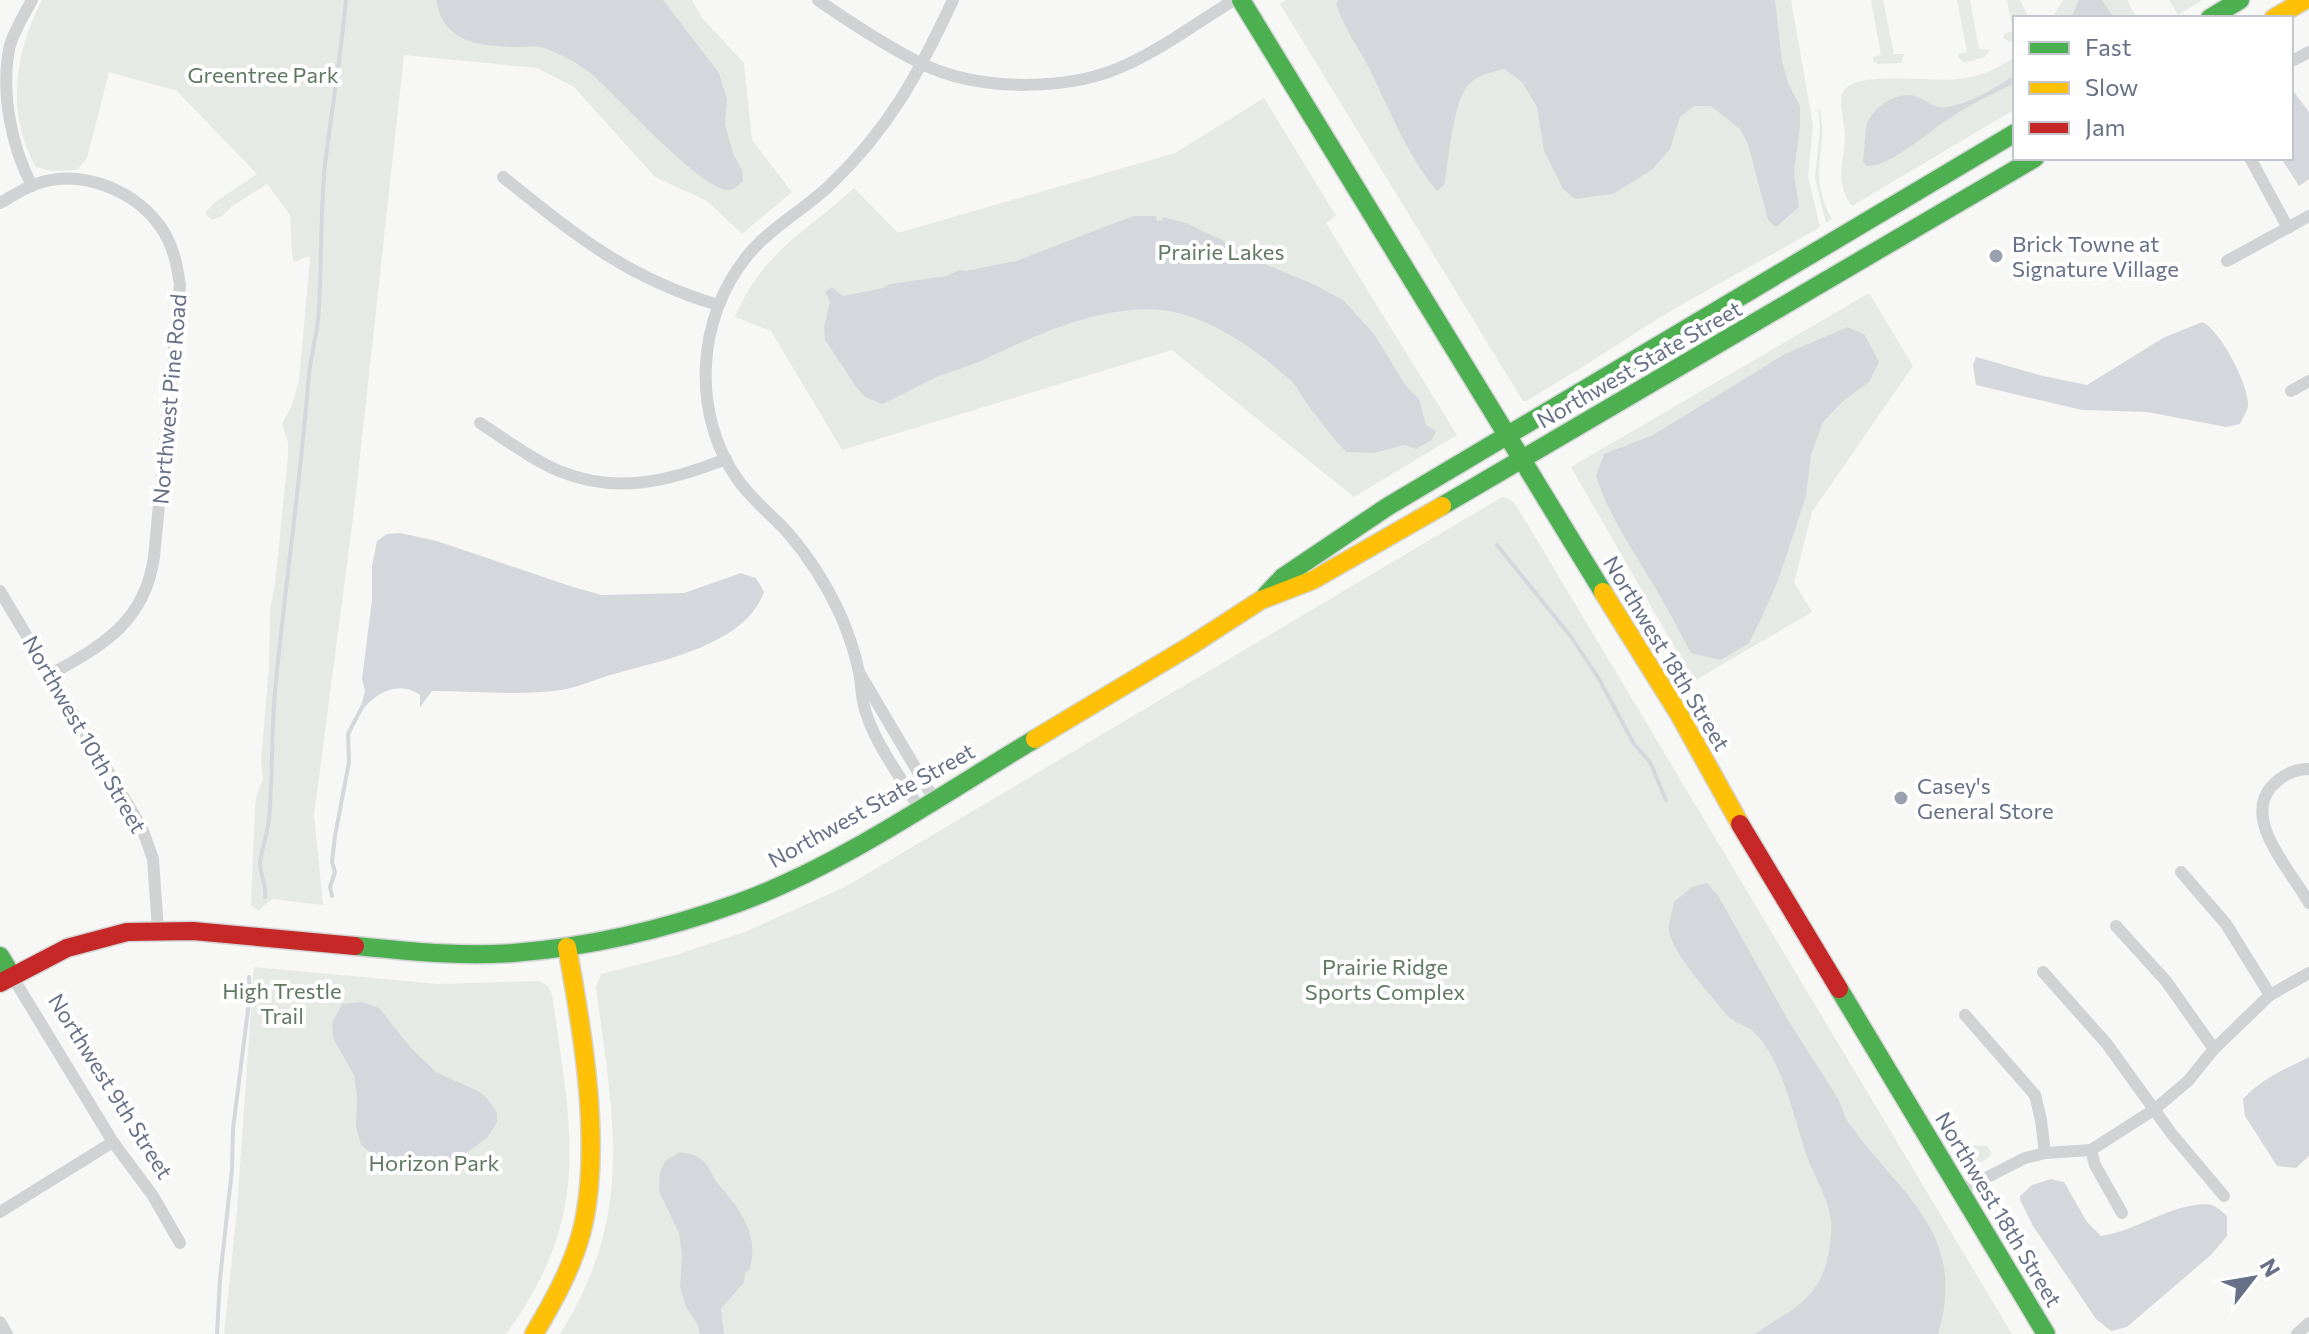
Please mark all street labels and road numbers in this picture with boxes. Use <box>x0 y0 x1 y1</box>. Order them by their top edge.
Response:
street label: Northwest Pine Road <box>146 293 192 505</box>
street label: Northwest State Street <box>1532 294 1746 434</box>
street label: Northwest 18th Street <box>1598 551 1736 755</box>
street label: Northwest 10th Street <box>17 630 153 838</box>
street label: Northwest State Street <box>763 737 979 873</box>
street label: Northwest 9th Street <box>43 988 179 1184</box>
street label: Northwest 18th Street <box>1930 1107 2068 1311</box>

